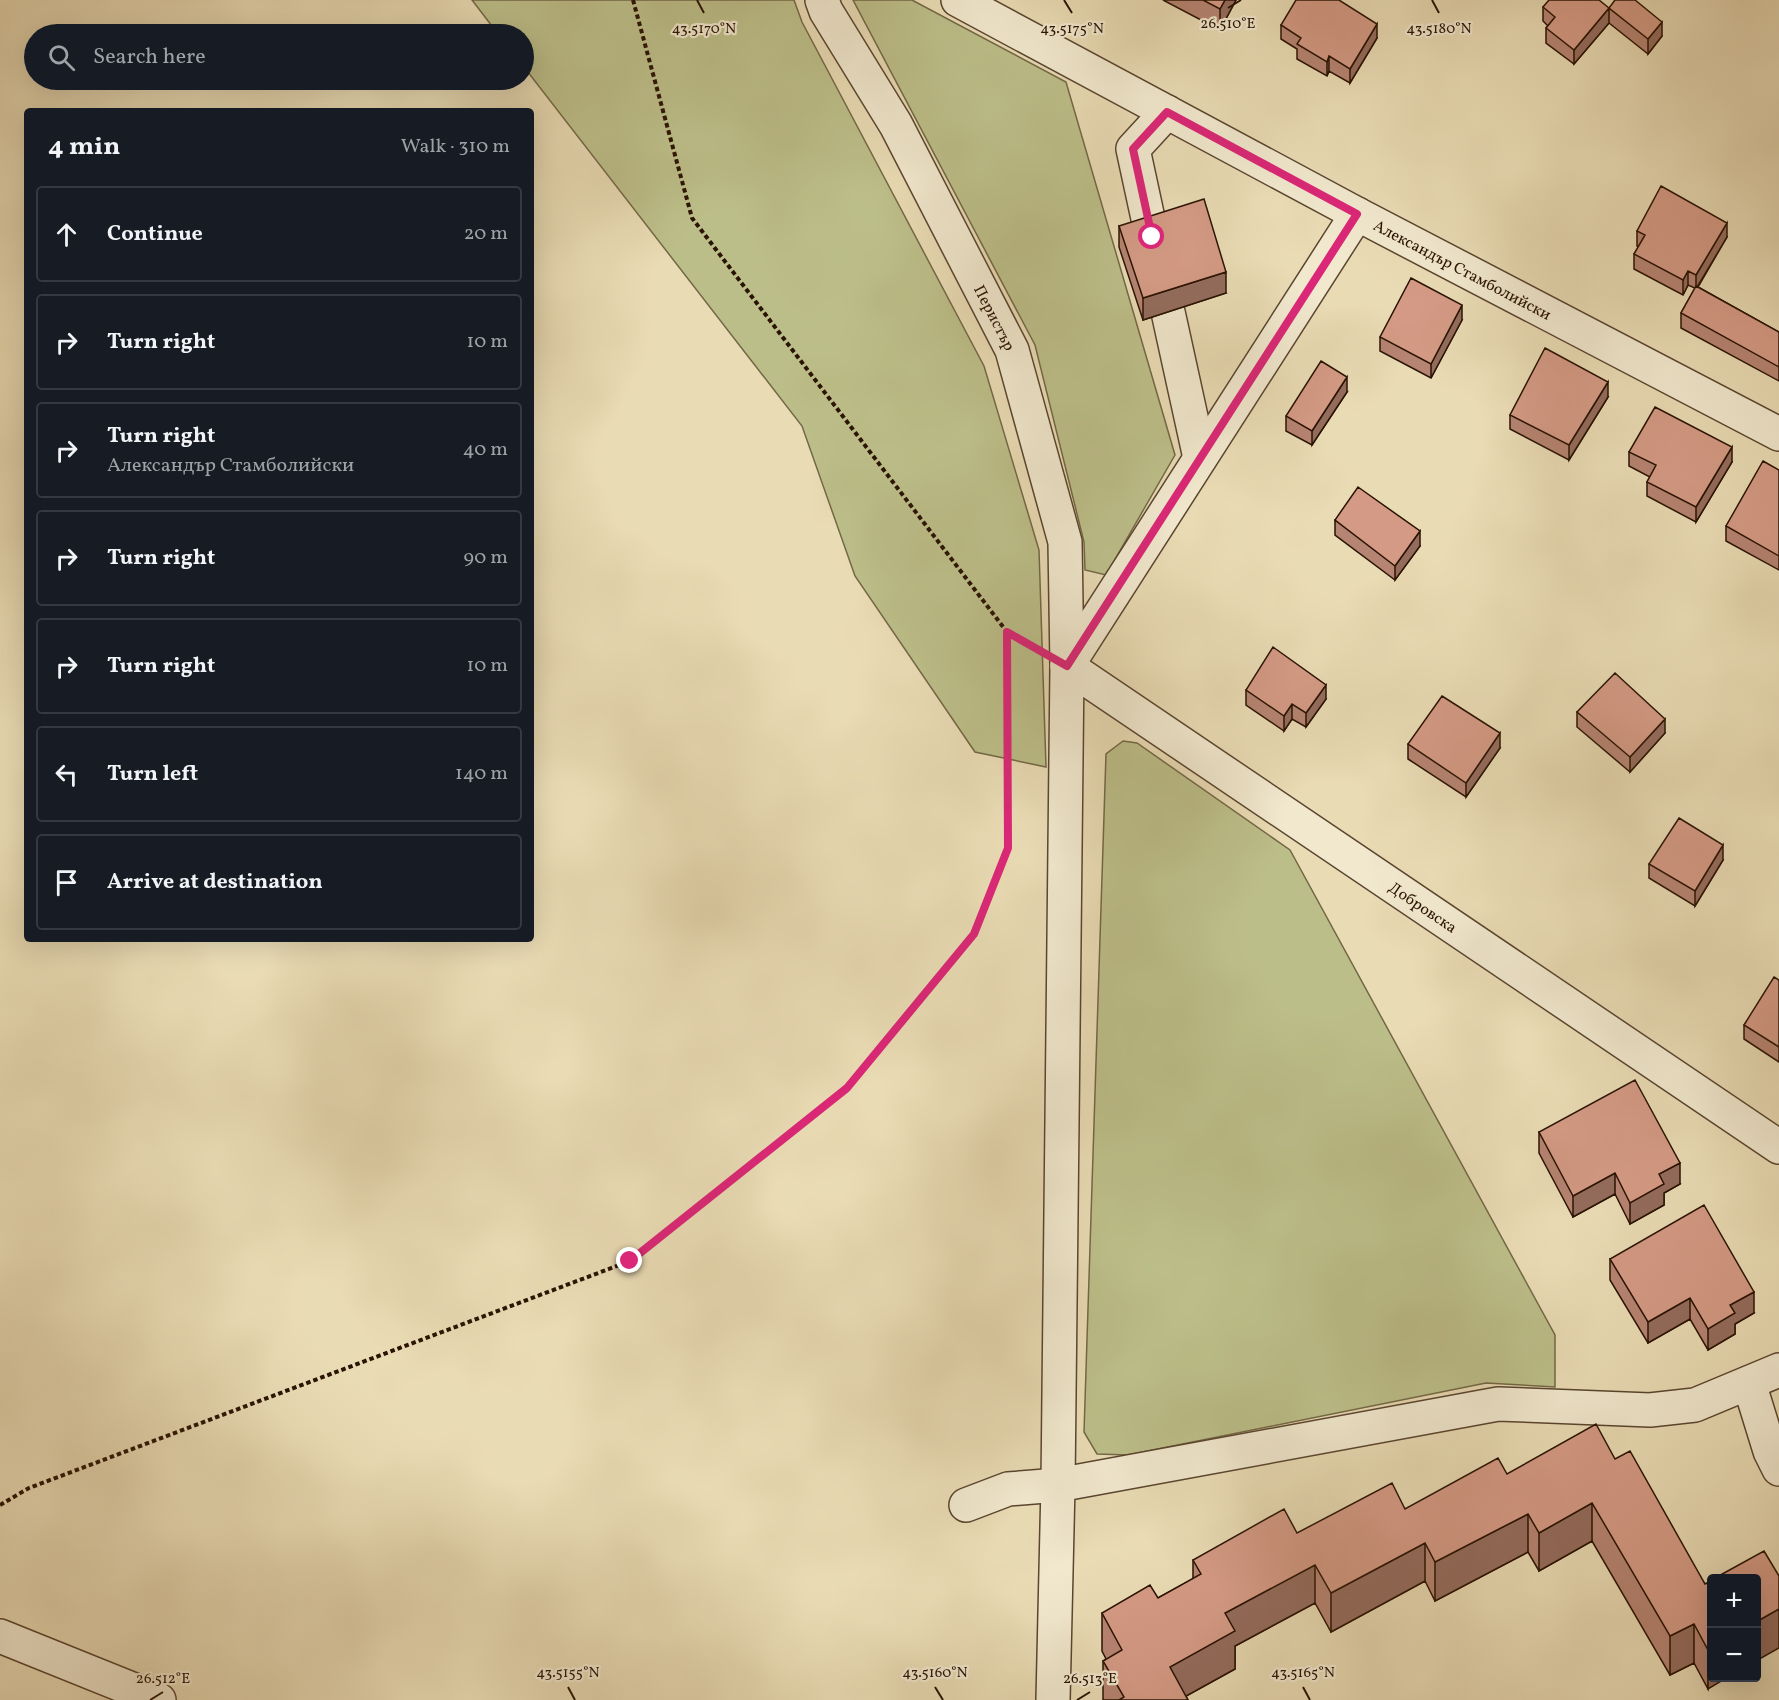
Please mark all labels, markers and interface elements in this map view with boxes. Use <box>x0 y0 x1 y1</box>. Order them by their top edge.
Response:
text: 26.510°E <box>1200 14 1256 35</box>
text: 43.5170°N <box>672 19 736 40</box>
text: 43.5175°N <box>1040 19 1104 40</box>
text: 43.5180°N <box>1406 19 1472 40</box>
search box <box>24 24 534 90</box>
icon: search <box>45 41 78 74</box>
text: Search here <box>93 42 206 73</box>
text: 4 min <box>48 129 120 165</box>
text: Walk · 310 m <box>401 133 510 161</box>
street label: Александър Стамболийски <box>1369 215 1555 327</box>
icon: ahead <box>50 218 83 251</box>
text: Continue <box>107 219 203 250</box>
text: 20 m <box>464 220 508 248</box>
route start <box>1138 223 1164 249</box>
street label: Перистър <box>967 282 1020 355</box>
icon: right <box>50 326 83 359</box>
text: Turn right <box>107 327 215 358</box>
text: 10 m <box>467 328 508 356</box>
text: Turn right <box>107 421 215 452</box>
icon: right <box>50 434 83 467</box>
text: 40 m <box>463 436 508 464</box>
text: Александър Стамболийски <box>107 452 354 480</box>
icon: right <box>50 542 83 575</box>
text: Turn right <box>107 543 215 574</box>
text: 90 m <box>464 544 508 572</box>
icon: right <box>50 650 83 683</box>
text: Turn right <box>107 651 215 682</box>
text: 10 m <box>467 652 508 680</box>
icon: left <box>50 758 83 791</box>
text: Turn left <box>107 759 198 790</box>
text: 140 m <box>455 760 508 788</box>
icon: arrive <box>50 866 83 899</box>
text: Arrive at destination <box>107 867 323 898</box>
street label: Добровска <box>1384 877 1461 939</box>
route end <box>616 1247 642 1273</box>
map controls <box>1707 1574 1761 1682</box>
button: + <box>1707 1574 1761 1628</box>
button: − <box>1707 1628 1761 1682</box>
text: 43.5155°N <box>536 1663 600 1684</box>
text: 43.5160°N <box>902 1663 968 1684</box>
text: 43.5165°N <box>1271 1663 1335 1684</box>
text: 26.512°E <box>136 1669 190 1690</box>
text: 26.513°E <box>1063 1669 1117 1690</box>

